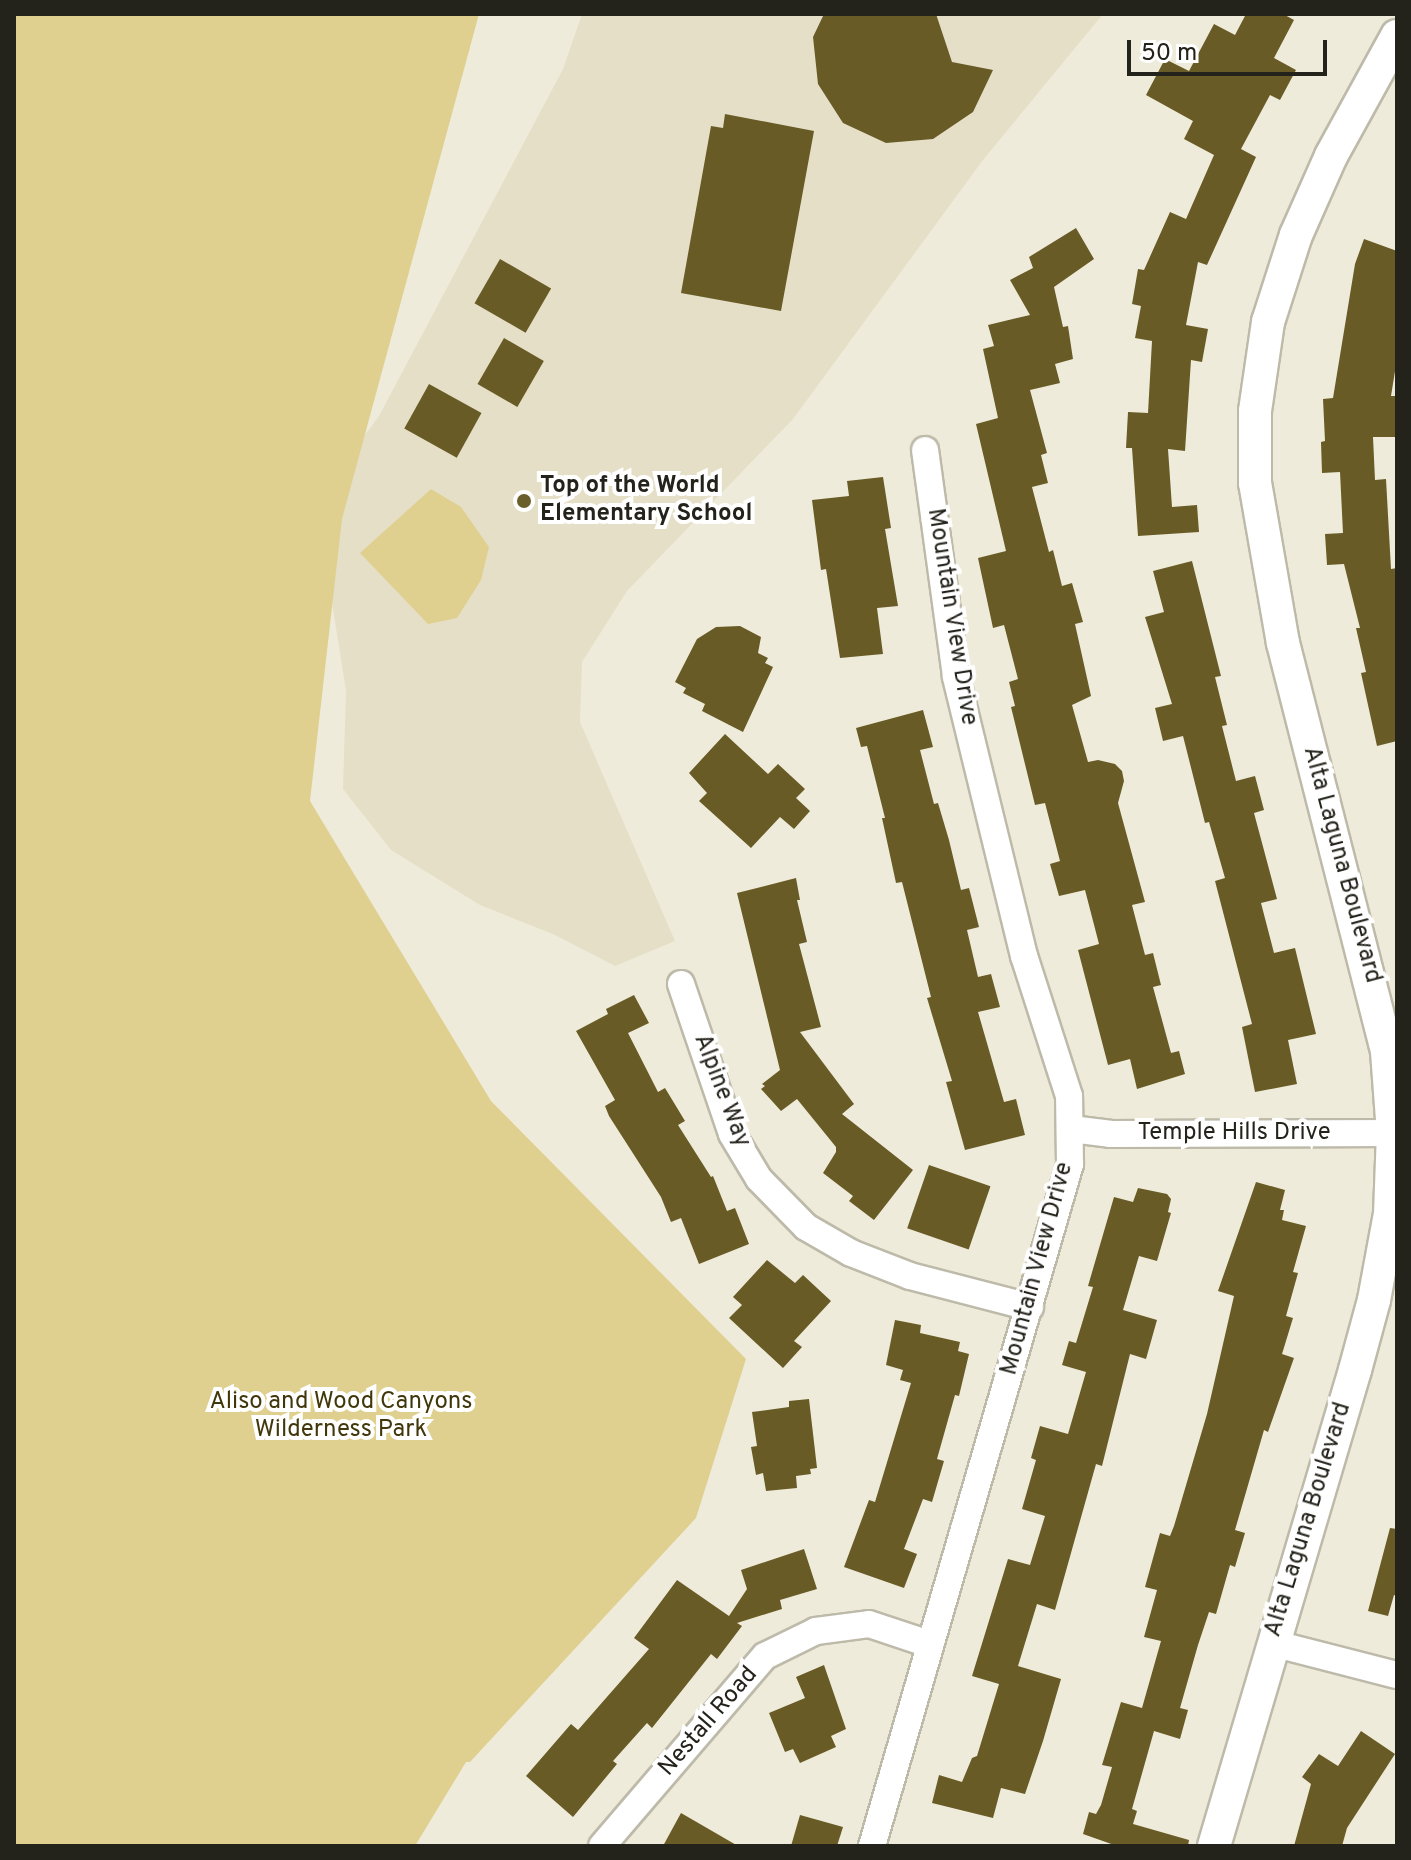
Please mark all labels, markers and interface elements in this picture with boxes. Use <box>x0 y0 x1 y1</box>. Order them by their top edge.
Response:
scale bar <box>1131 24 1331 74</box>
text: 50 m <box>1141 39 1197 69</box>
place label: Top of the World Elementary School <box>540 473 752 529</box>
marker: Top of the World Elementary School <box>515 492 533 510</box>
street label: Mountain View Drive <box>920 506 982 728</box>
street label: Alta Laguna Boulevard <box>1296 744 1386 986</box>
street label: Alpine Way <box>686 1030 756 1152</box>
street label: Temple Hills Drive <box>1137 1120 1331 1148</box>
street label: Mountain View Drive <box>996 1159 1080 1379</box>
park label: Aliso and Wood Canyons Wilderness Park <box>209 1389 473 1445</box>
street label: Alta Laguna Boulevard <box>1260 1399 1358 1641</box>
street label: Nestall Road <box>654 1661 764 1783</box>

